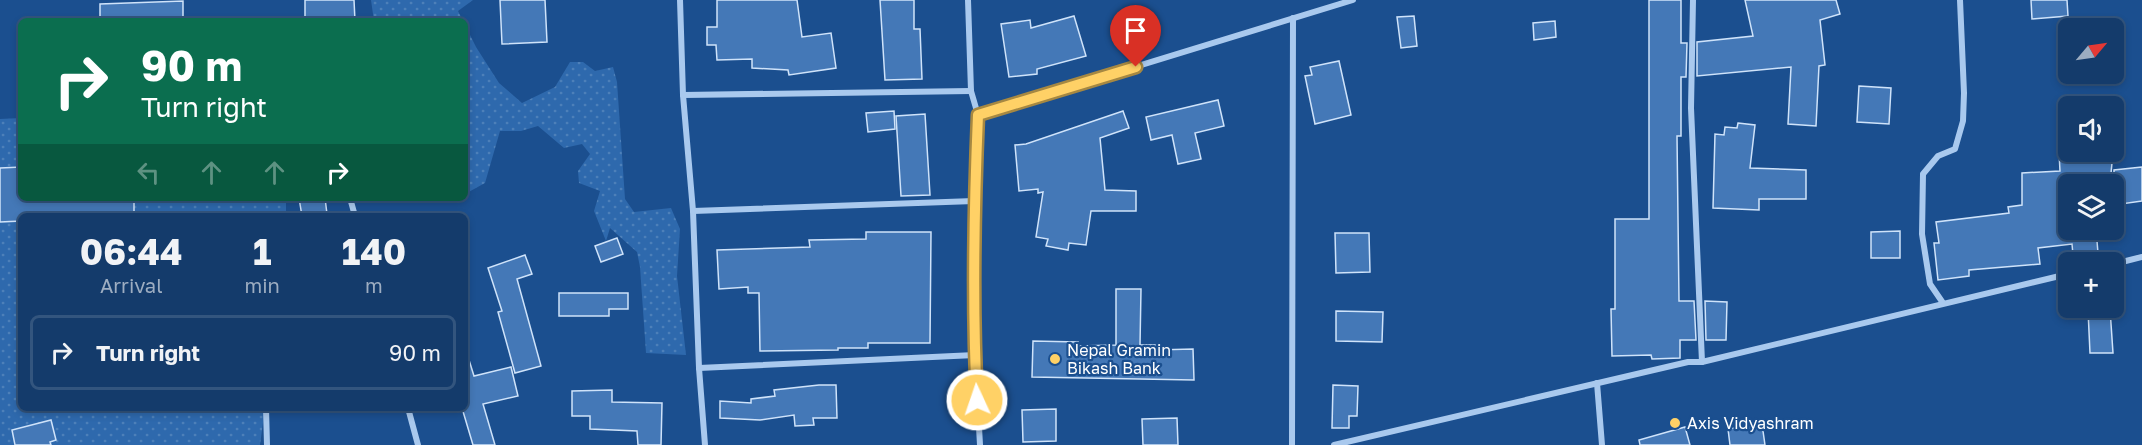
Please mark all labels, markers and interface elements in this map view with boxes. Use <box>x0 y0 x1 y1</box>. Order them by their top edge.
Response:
pin <box>1110 5 1161 67</box>
icon: arrive <box>1119 14 1152 47</box>
north arrow <box>2058 18 2124 84</box>
map controls <box>2058 18 2124 318</box>
text: 90 m <box>141 40 242 90</box>
icon: right <box>42 42 120 120</box>
text: Turn right <box>141 91 267 123</box>
button: sound <box>2058 96 2124 162</box>
icon: left <box>132 156 165 189</box>
icon: ahead <box>195 156 228 189</box>
icon: ahead <box>258 156 291 189</box>
icon: right <box>321 156 354 189</box>
button: layers <box>2058 174 2124 240</box>
text: 06:44 <box>80 230 183 273</box>
text: 1 <box>253 230 271 273</box>
text: 140 <box>342 230 406 273</box>
button: + <box>2058 252 2124 318</box>
text: Arrival <box>100 273 163 297</box>
text: min <box>244 273 280 297</box>
text: m <box>365 273 383 297</box>
icon: right <box>45 336 78 369</box>
text: Turn right <box>96 339 200 366</box>
text: 90 m <box>389 339 441 366</box>
place label: Nepal Gramin Bikash Bank <box>1067 340 1171 378</box>
marker: Nepal Gramin Bikash Bank <box>1048 352 1062 366</box>
position arrow <box>945 368 1009 432</box>
place label: Axis Vidyashram <box>1687 413 1814 433</box>
marker: Axis Vidyashram <box>1668 416 1682 430</box>

